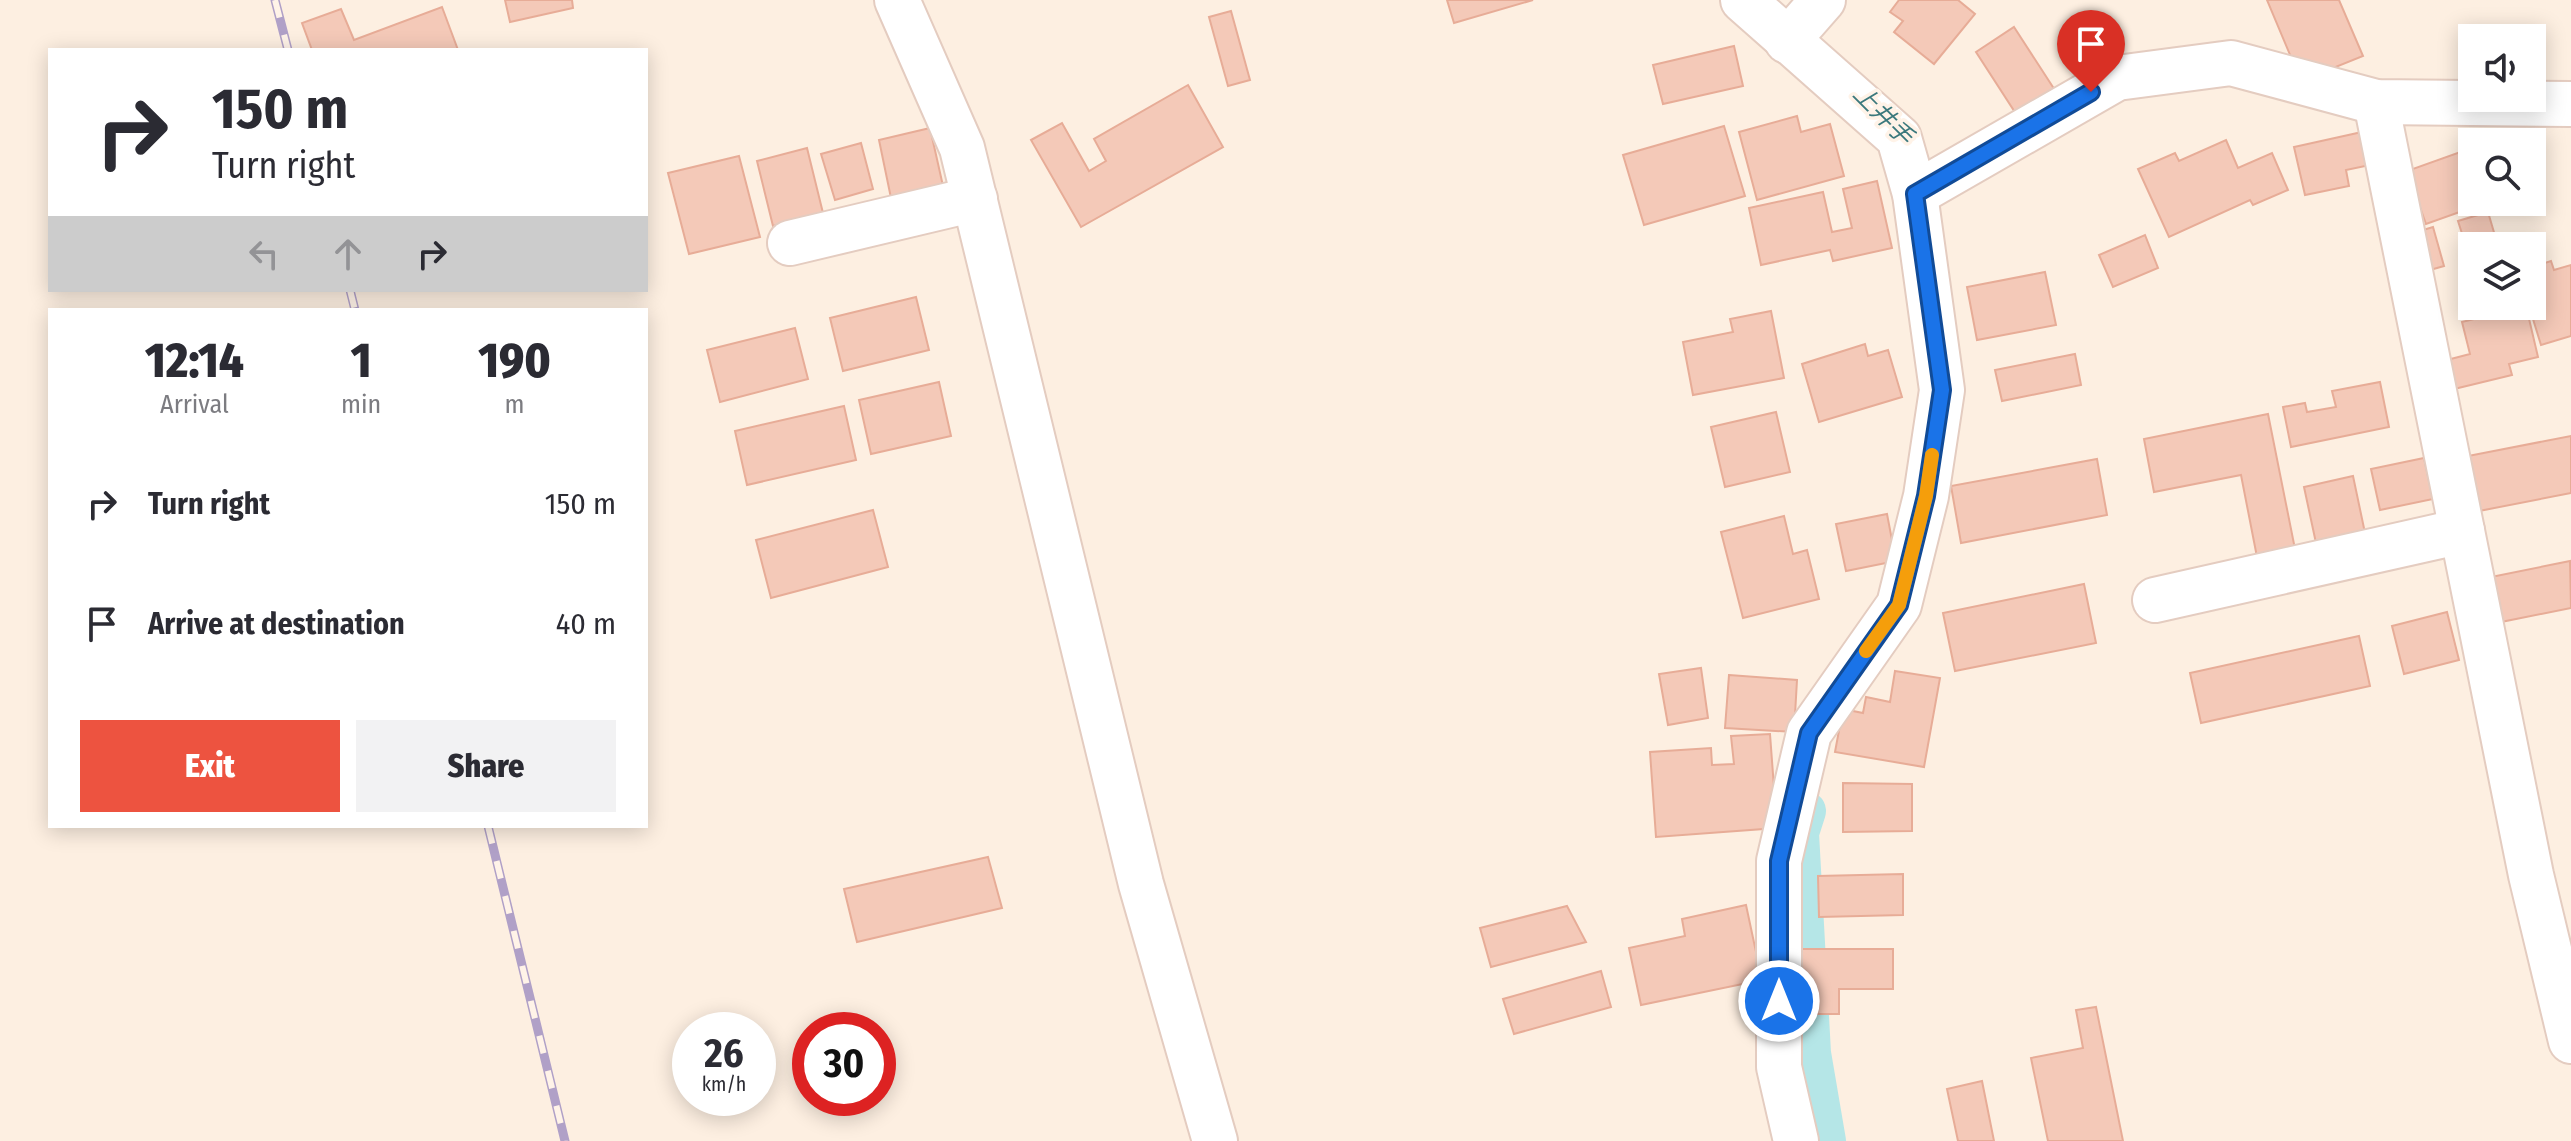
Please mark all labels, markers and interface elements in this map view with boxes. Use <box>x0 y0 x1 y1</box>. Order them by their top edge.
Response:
pin <box>2057 10 2125 92</box>
icon: arrive <box>2069 22 2113 66</box>
map controls <box>2458 24 2546 320</box>
button: sound <box>2458 24 2546 112</box>
text: 150 m <box>212 76 348 143</box>
icon: right <box>80 80 184 184</box>
water label: 上井手 <box>1848 80 1920 152</box>
button: search <box>2458 128 2546 216</box>
text: Turn right <box>212 144 355 188</box>
icon: left <box>242 232 286 276</box>
icon: ahead <box>326 232 370 276</box>
icon: right <box>410 232 454 276</box>
button: layers <box>2458 232 2546 320</box>
text: 12:14 <box>145 332 244 390</box>
text: 1 <box>351 332 371 390</box>
text: 190 <box>478 332 551 390</box>
text: Arrival <box>160 389 229 420</box>
text: min <box>341 389 381 420</box>
text: m <box>505 389 525 420</box>
icon: right <box>80 482 124 526</box>
text: Turn right <box>148 486 270 522</box>
text: 150 m <box>545 486 616 522</box>
icon: arrive <box>80 602 124 646</box>
text: Arrive at destination <box>148 606 405 642</box>
text: 40 m <box>556 606 616 642</box>
button: Exit <box>80 720 340 812</box>
button: Share <box>356 720 616 812</box>
position arrow <box>1737 959 1821 1043</box>
speed limit sign: 30 <box>792 1012 896 1116</box>
text: 26 <box>704 1030 744 1078</box>
text: km/h <box>702 1072 746 1096</box>

